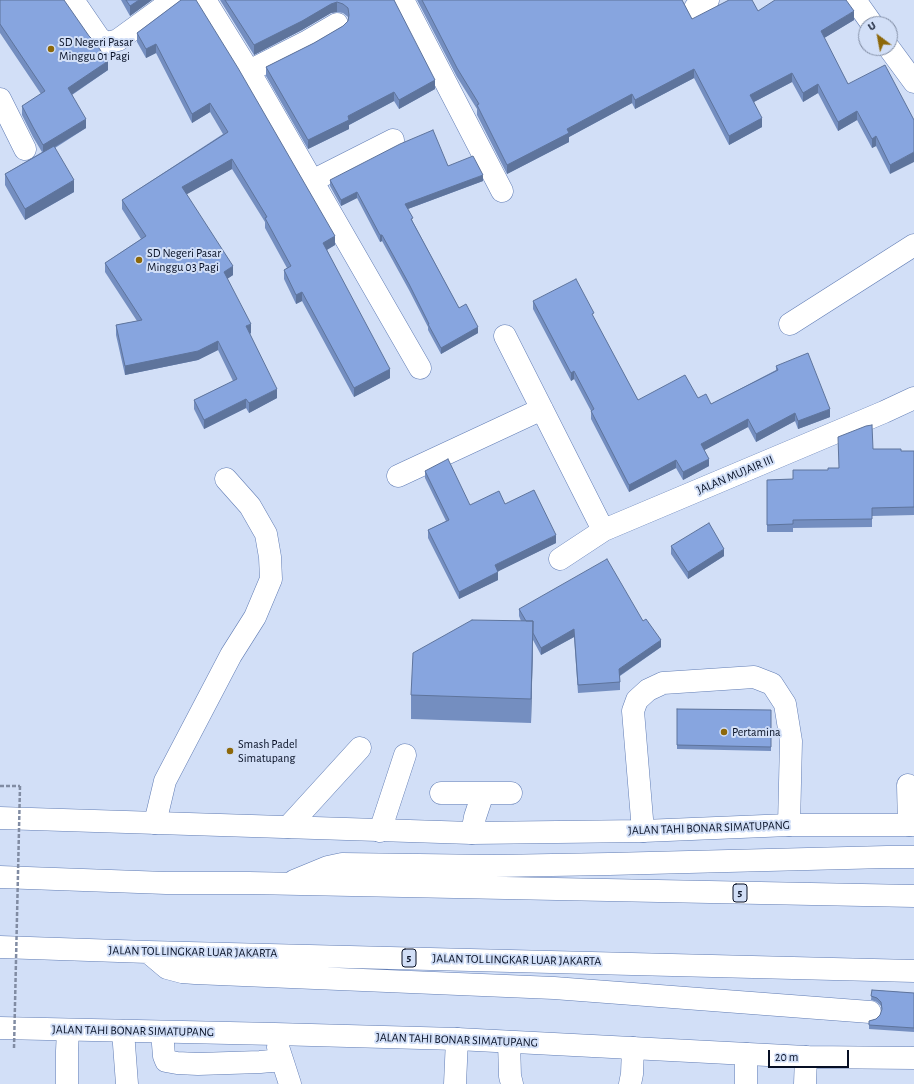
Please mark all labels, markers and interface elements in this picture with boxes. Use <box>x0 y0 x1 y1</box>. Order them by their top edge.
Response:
north arrow <box>858 16 898 56</box>
text: U <box>866 20 878 33</box>
place label: SD Negeri Pasar Minggu 01 Pagi <box>59 35 133 63</box>
marker: SD Negeri Pasar Minggu 01 Pagi <box>46 44 56 54</box>
place label: SD Negeri Pasar Minggu 03 Pagi <box>147 246 221 274</box>
marker: SD Negeri Pasar Minggu 03 Pagi <box>134 255 144 265</box>
street label: JALAN MUJAIR III <box>694 452 776 498</box>
place label: Pertamina <box>732 725 781 739</box>
marker: Pertamina <box>719 727 729 737</box>
place label: Smash Padel Simatupang <box>238 737 298 765</box>
marker: Smash Padel Simatupang <box>225 746 235 756</box>
street label: JALAN TAHI BONAR SIMATUPANG <box>628 818 790 838</box>
road number: 5 <box>733 884 747 902</box>
street label: JALAN TOL LINGKAR LUAR JAKARTA <box>109 943 277 961</box>
road number: 5 <box>402 949 416 967</box>
street label: JALAN TOL LINGKAR LUAR JAKARTA <box>433 951 601 969</box>
street label: JALAN TAHI BONAR SIMATUPANG <box>52 1022 214 1040</box>
street label: JALAN TAHI BONAR SIMATUPANG <box>376 1030 538 1050</box>
scale bar <box>770 1042 851 1068</box>
text: 20 m <box>775 1051 798 1063</box>

